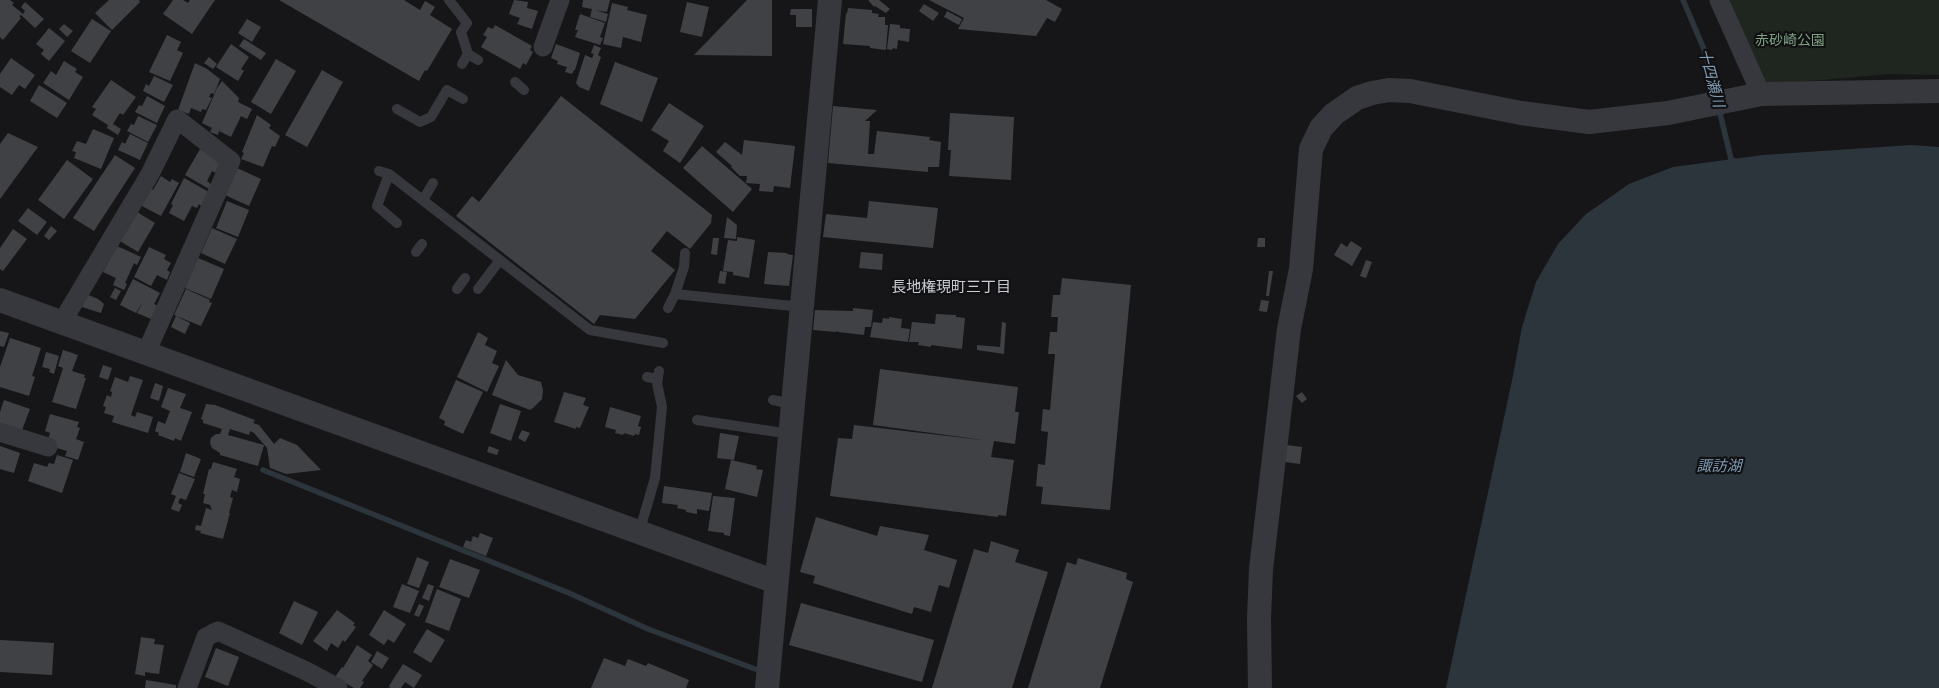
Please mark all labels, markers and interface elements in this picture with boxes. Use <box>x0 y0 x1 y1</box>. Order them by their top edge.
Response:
park label: 赤砂崎公園 <box>1755 33 1825 49</box>
water label: 十四瀬川 <box>1695 47 1727 109</box>
district label: 長地権現町三丁目 <box>891 278 1011 296</box>
water label: 諏訪湖 <box>1697 457 1741 475</box>

